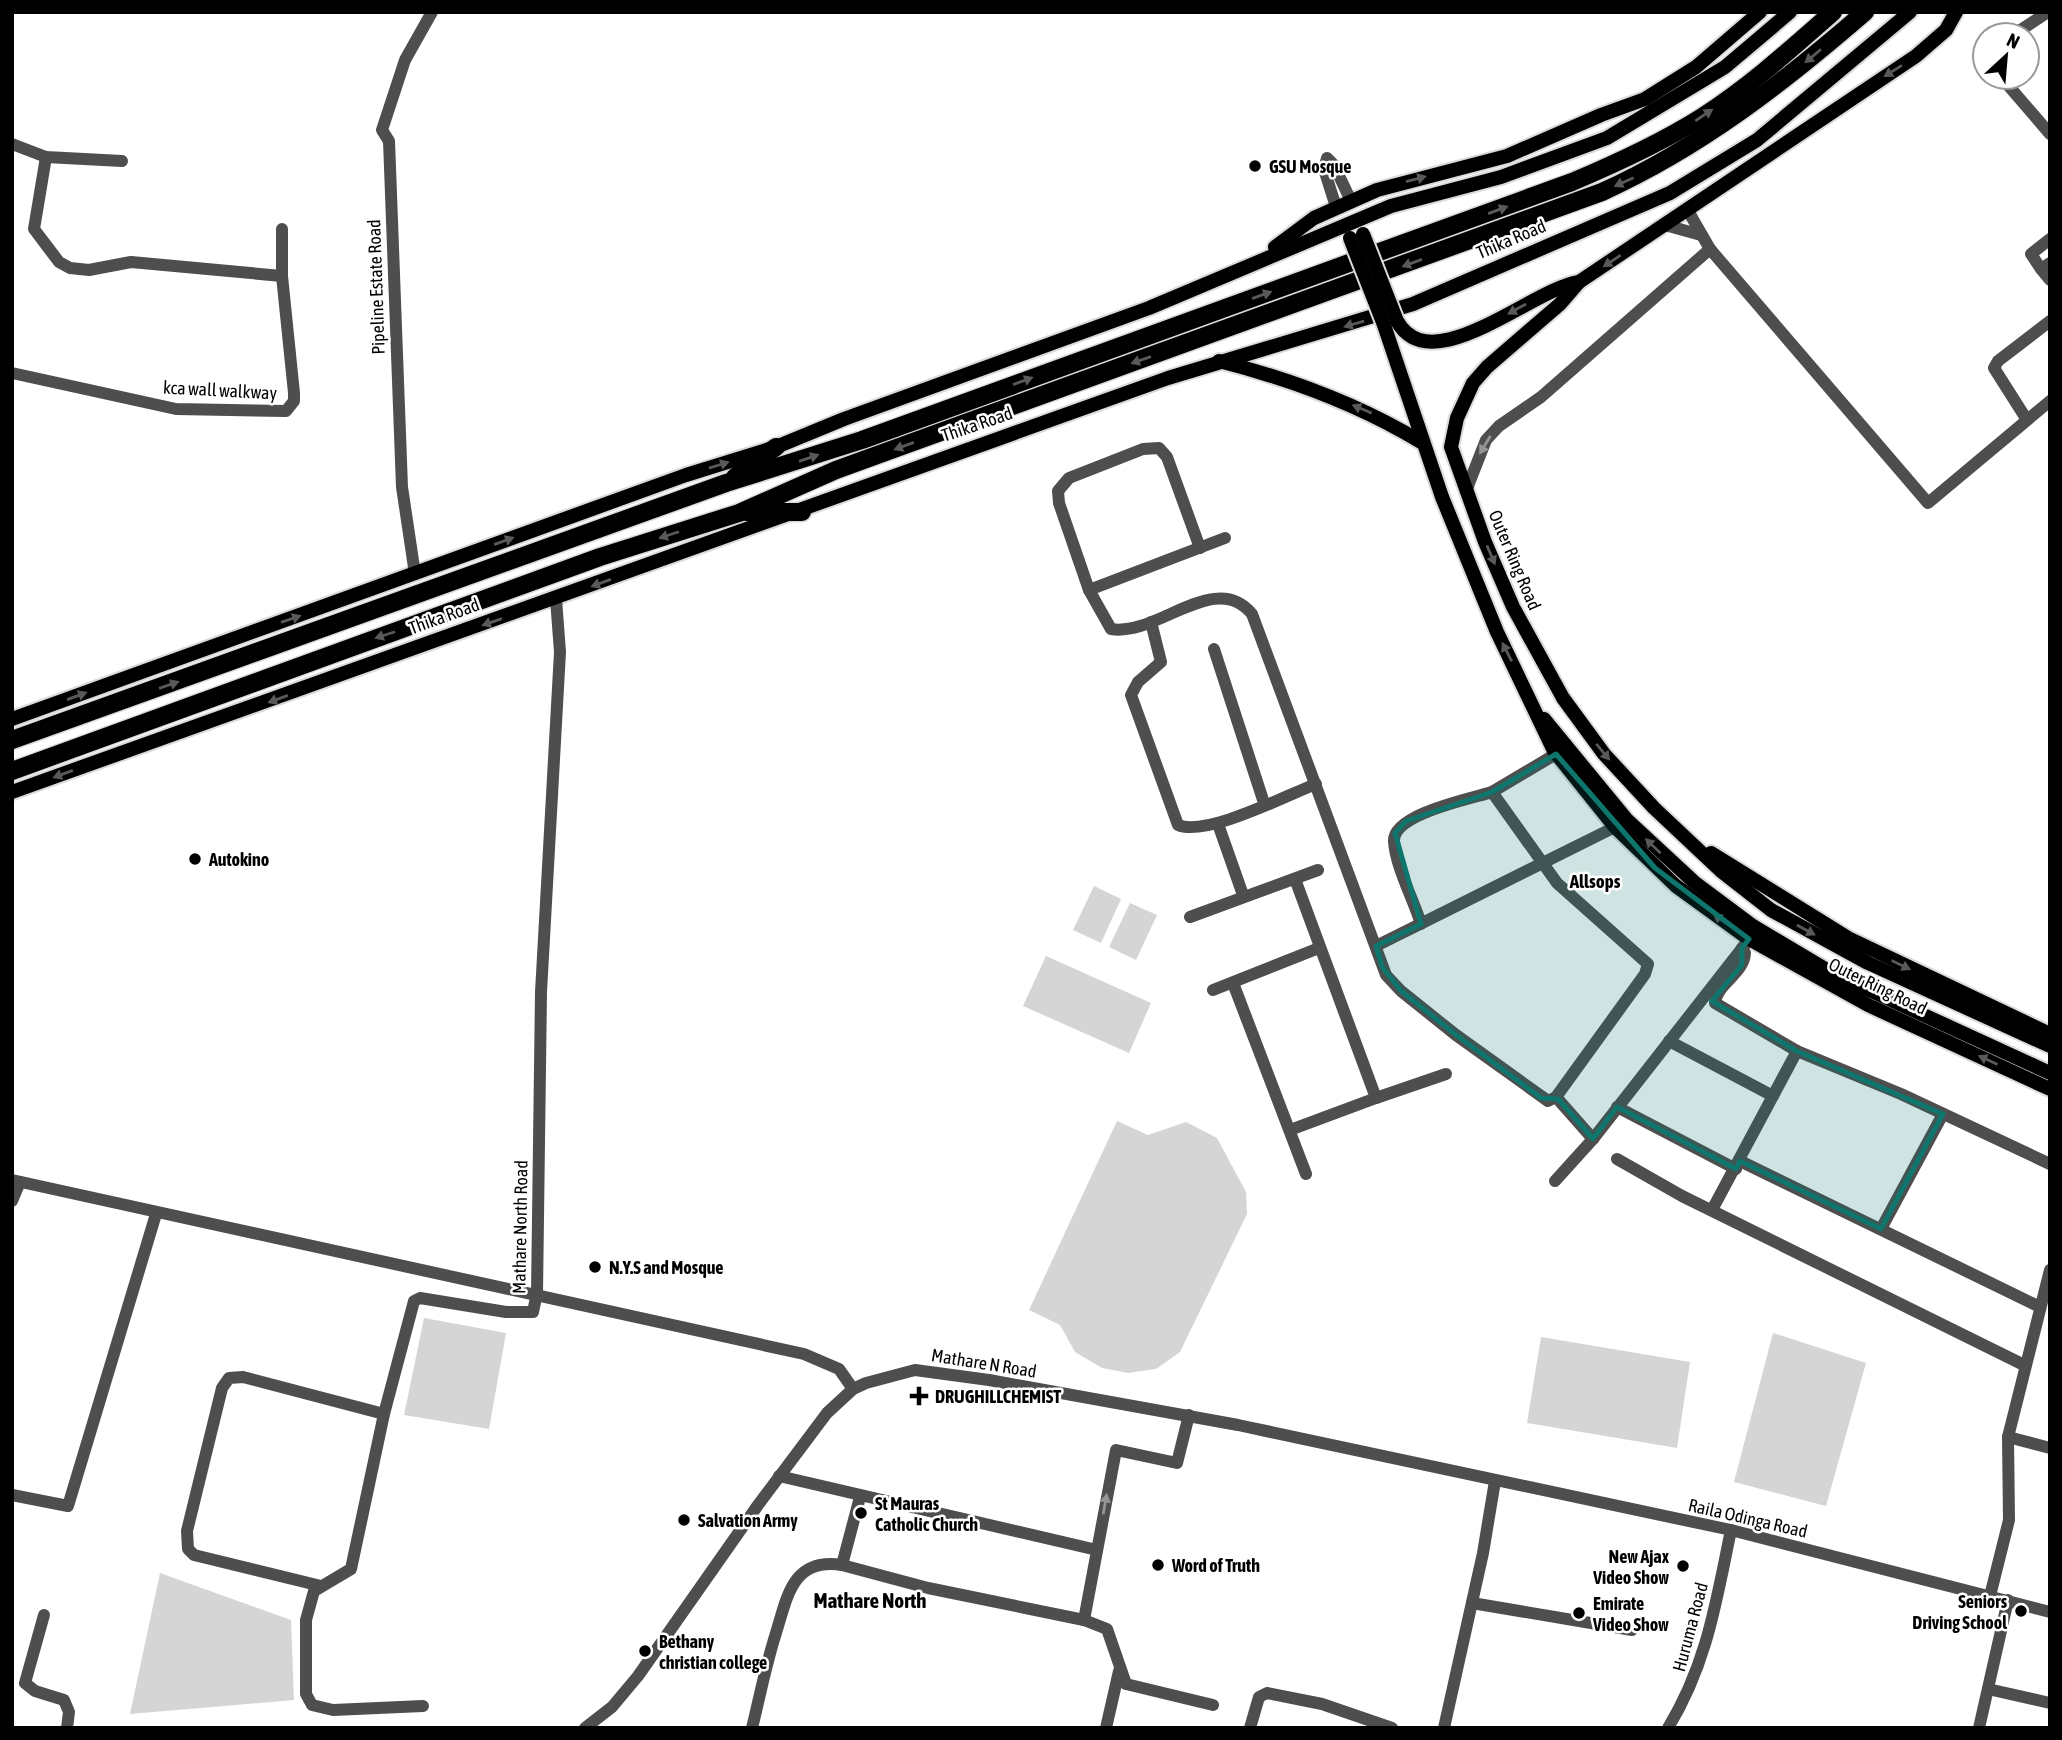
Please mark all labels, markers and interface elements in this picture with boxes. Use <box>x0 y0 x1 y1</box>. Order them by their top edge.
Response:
north arrow <box>1971 21 2041 91</box>
text: N <box>2004 28 2023 53</box>
one-way arrow <box>1804 48 1821 63</box>
one-way arrow <box>1883 65 1902 78</box>
one-way arrow <box>1695 108 1713 122</box>
place label: GSU Mosque <box>1269 156 1351 177</box>
marker: GSU Mosque <box>1247 158 1263 174</box>
one-way arrow <box>1405 173 1427 184</box>
one-way arrow <box>1614 176 1634 188</box>
one-way arrow <box>1488 205 1509 216</box>
street label: Thika Road <box>1473 215 1549 263</box>
street label: Pipeline Estate Road <box>363 219 389 355</box>
one-way arrow <box>1603 254 1622 267</box>
one-way arrow <box>1401 258 1422 269</box>
one-way arrow <box>1251 289 1272 300</box>
one-way arrow <box>1507 303 1526 315</box>
one-way arrow <box>1344 319 1365 329</box>
one-way arrow <box>1130 355 1151 366</box>
one-way arrow <box>1012 375 1033 386</box>
street label: kca wall walkway <box>163 377 277 403</box>
street label: Thika Road <box>939 402 1015 446</box>
one-way arrow <box>1351 403 1372 414</box>
one-way arrow <box>1478 435 1491 454</box>
one-way arrow <box>893 440 914 451</box>
one-way arrow <box>798 452 819 463</box>
one-way arrow <box>708 459 729 470</box>
street label: Outer Ring Road <box>1485 507 1545 613</box>
one-way arrow <box>658 530 679 540</box>
one-way arrow <box>494 535 515 546</box>
one-way arrow <box>1485 545 1497 565</box>
one-way arrow <box>591 577 612 588</box>
street label: Thika Road <box>406 594 482 638</box>
one-way arrow <box>280 613 301 624</box>
one-way arrow <box>481 616 502 627</box>
one-way arrow <box>374 631 395 641</box>
one-way arrow <box>1501 642 1512 662</box>
one-way arrow <box>159 679 180 690</box>
one-way arrow <box>66 690 87 701</box>
one-way arrow <box>267 694 288 705</box>
one-way arrow <box>1595 743 1611 761</box>
one-way arrow <box>52 769 73 780</box>
one-way arrow <box>1645 838 1662 854</box>
place label: Autokino <box>208 849 269 870</box>
marker: Autokino <box>187 851 203 867</box>
district label: Allsops <box>1569 870 1621 892</box>
one-way arrow <box>1713 913 1731 927</box>
one-way arrow <box>1796 924 1815 936</box>
street label: Outer Ring Road <box>1825 953 1931 1019</box>
one-way arrow <box>1891 959 1911 970</box>
one-way arrow <box>1978 1054 1998 1066</box>
street label: Mathare North Road <box>508 1160 532 1294</box>
place label: N.Y.S and Mosque <box>609 1257 724 1278</box>
marker: N.Y.S and Mosque <box>587 1259 603 1275</box>
street label: Mathare N Road <box>930 1344 1038 1382</box>
marker: DRUGHILLCHEMIST <box>909 1386 929 1406</box>
place label: DRUGHILLCHEMIST <box>935 1386 1061 1407</box>
place label: St Mauras Catholic Church <box>875 1493 978 1535</box>
one-way arrow <box>1099 1493 1110 1515</box>
street label: Raila Odinga Road <box>1686 1494 1810 1542</box>
marker: St Mauras Catholic Church <box>853 1505 869 1521</box>
place label: Salvation Army <box>698 1510 798 1531</box>
marker: Salvation Army <box>676 1512 692 1528</box>
place label: New Ajax Video Show <box>1592 1546 1670 1588</box>
place label: Word of Truth <box>1171 1555 1260 1576</box>
marker: Word of Truth <box>1150 1557 1166 1573</box>
marker: New Ajax Video Show <box>1675 1558 1691 1574</box>
street label: Huruma Road <box>1668 1580 1712 1674</box>
district label: Mathare North <box>814 1588 926 1612</box>
place label: Seniors Driving School <box>1912 1591 2008 1633</box>
place label: Emirate Video Show <box>1592 1593 1669 1635</box>
marker: Seniors Driving School <box>2013 1603 2029 1619</box>
marker: Emirate Video Show <box>1571 1605 1587 1621</box>
place label: Bethany christian college <box>659 1631 767 1673</box>
marker: Bethany christian college <box>637 1643 653 1659</box>

